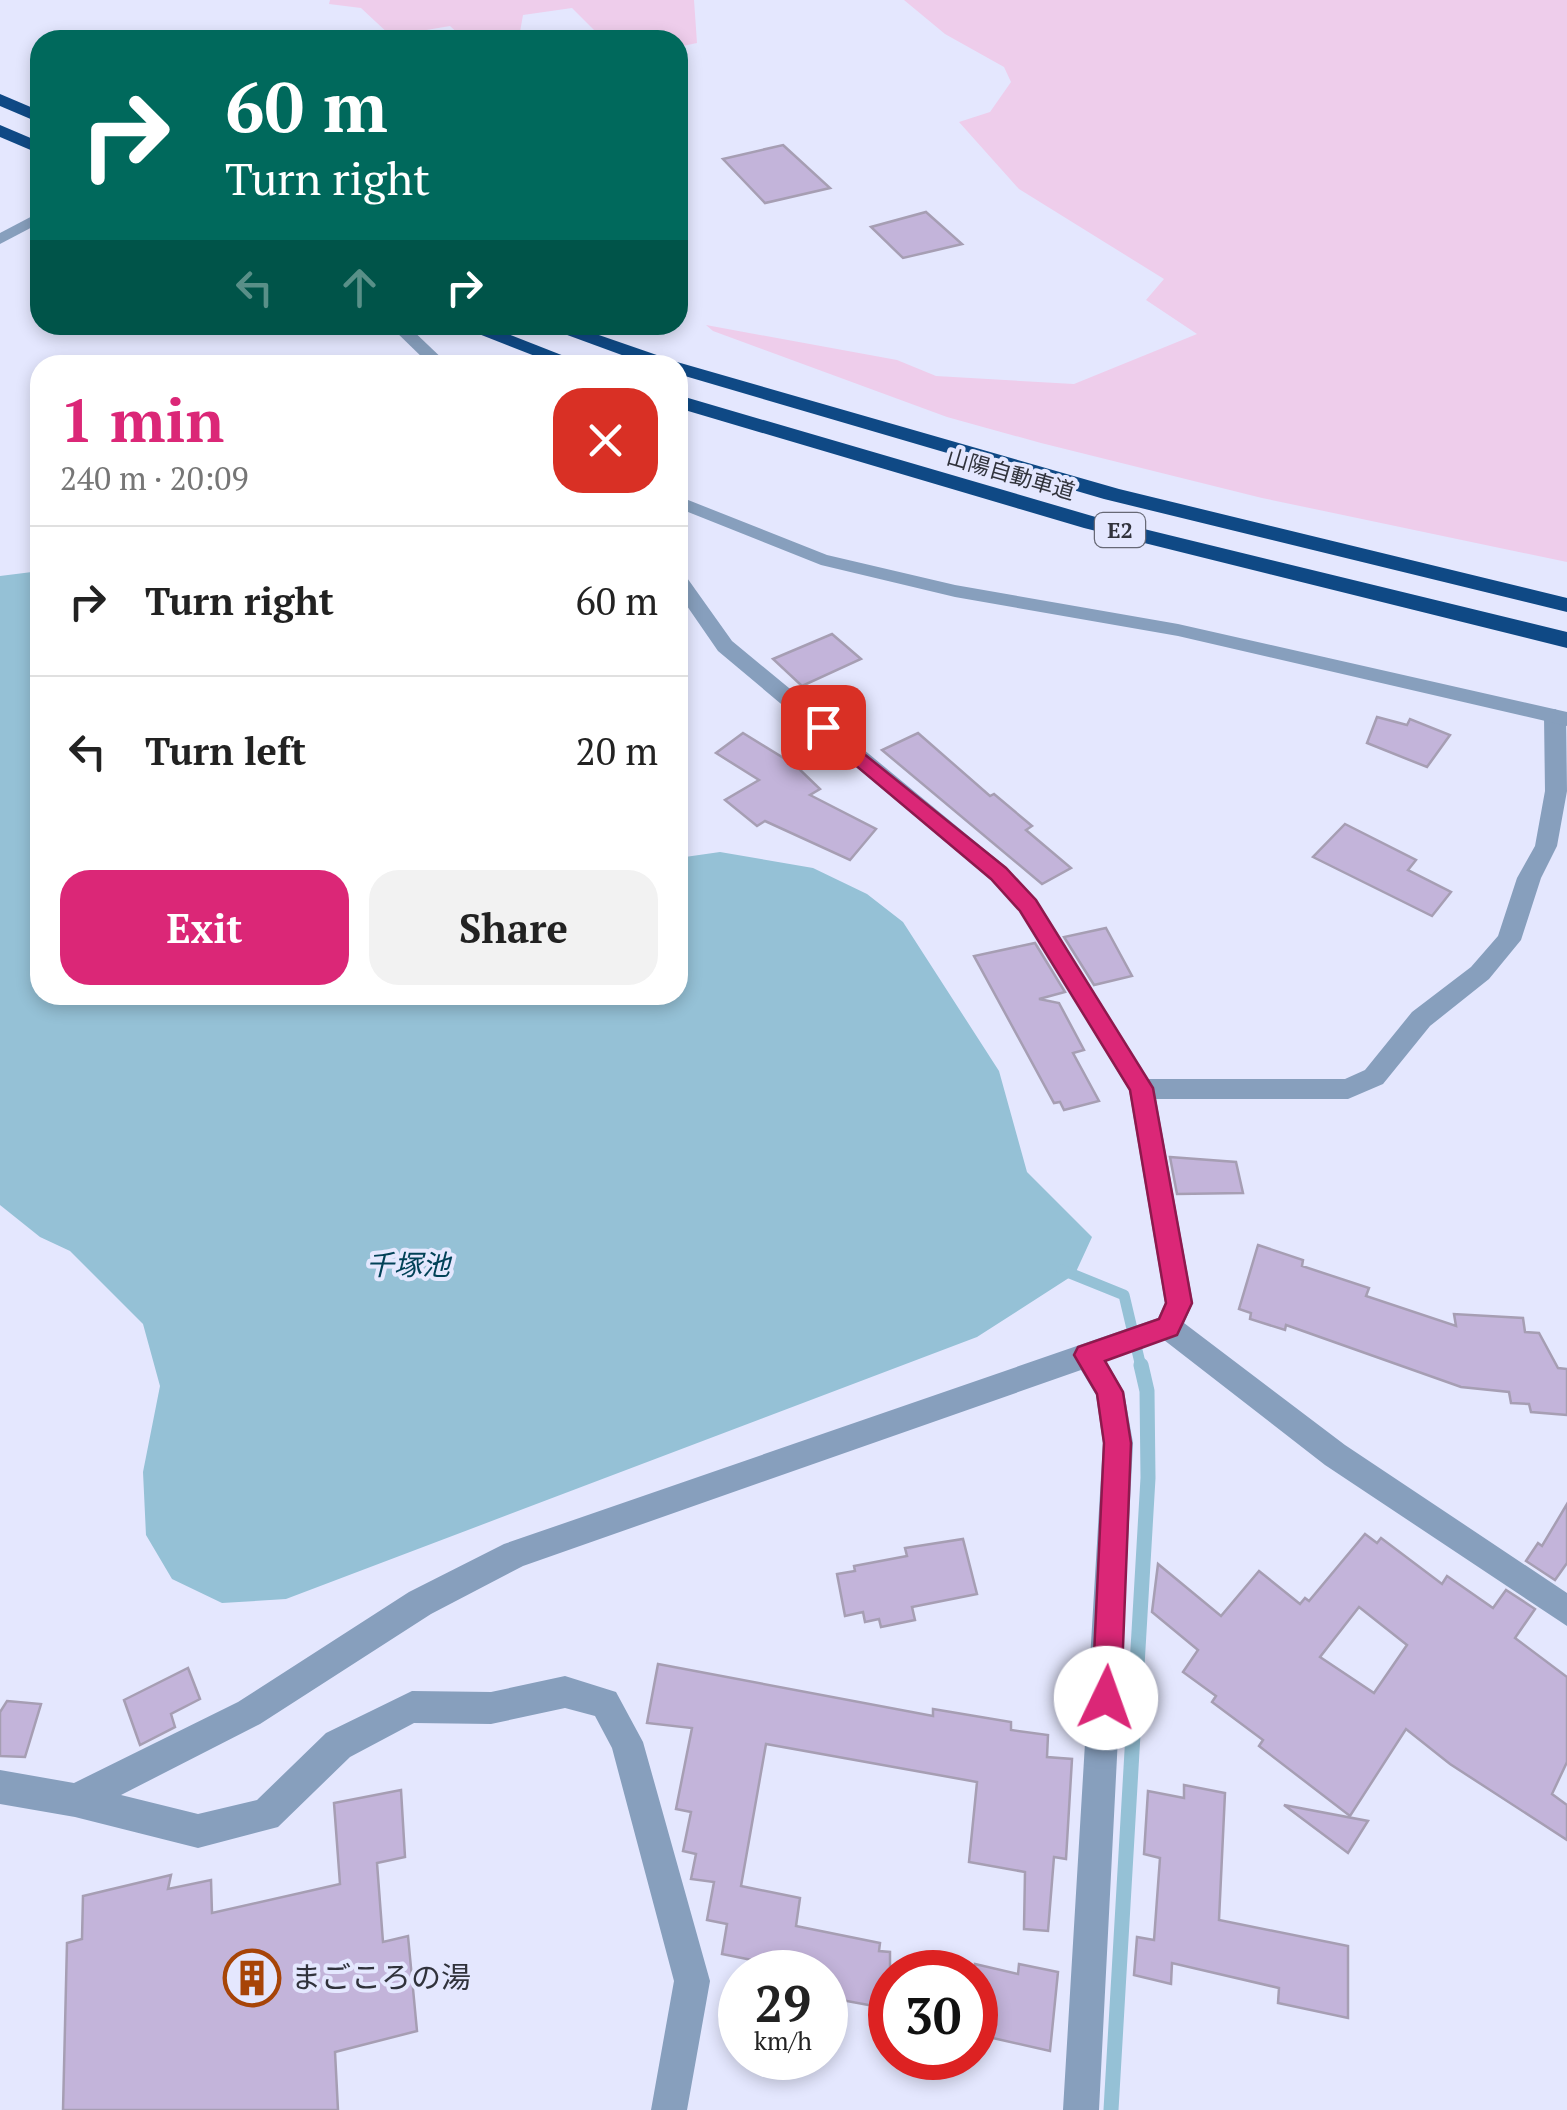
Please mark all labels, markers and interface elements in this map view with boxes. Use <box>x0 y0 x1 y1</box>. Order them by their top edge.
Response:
text: 60 m <box>225 59 388 152</box>
icon: right <box>60 70 190 200</box>
text: Turn right <box>225 148 430 208</box>
icon: left <box>227 260 282 315</box>
icon: ahead <box>332 260 387 315</box>
icon: right <box>437 260 492 315</box>
text: 1 min <box>60 380 224 459</box>
button: close <box>553 388 658 493</box>
street label: 山陽自動車道 <box>944 441 1079 506</box>
text: 240 m · 20:09 <box>60 457 248 499</box>
road number: E2 <box>1095 513 1145 547</box>
icon: right <box>60 574 115 629</box>
text: Turn right <box>145 576 334 626</box>
text: 60 m <box>575 576 658 626</box>
pin <box>781 685 866 770</box>
icon: arrive <box>796 700 851 755</box>
icon: left <box>60 724 115 779</box>
text: Turn left <box>145 726 306 776</box>
text: 20 m <box>575 726 658 776</box>
button: Exit <box>60 870 349 985</box>
button: Share <box>369 870 658 985</box>
water label: 千塚池 <box>366 1246 453 1283</box>
position arrow <box>1054 1646 1158 1750</box>
building icon: まごころの湯 <box>222 1948 282 2008</box>
speed limit sign: 30 <box>868 1950 998 2080</box>
place label: まごころの湯 <box>291 1957 471 1997</box>
text: 29 <box>755 1970 811 2036</box>
text: km/h <box>754 2024 812 2057</box>

